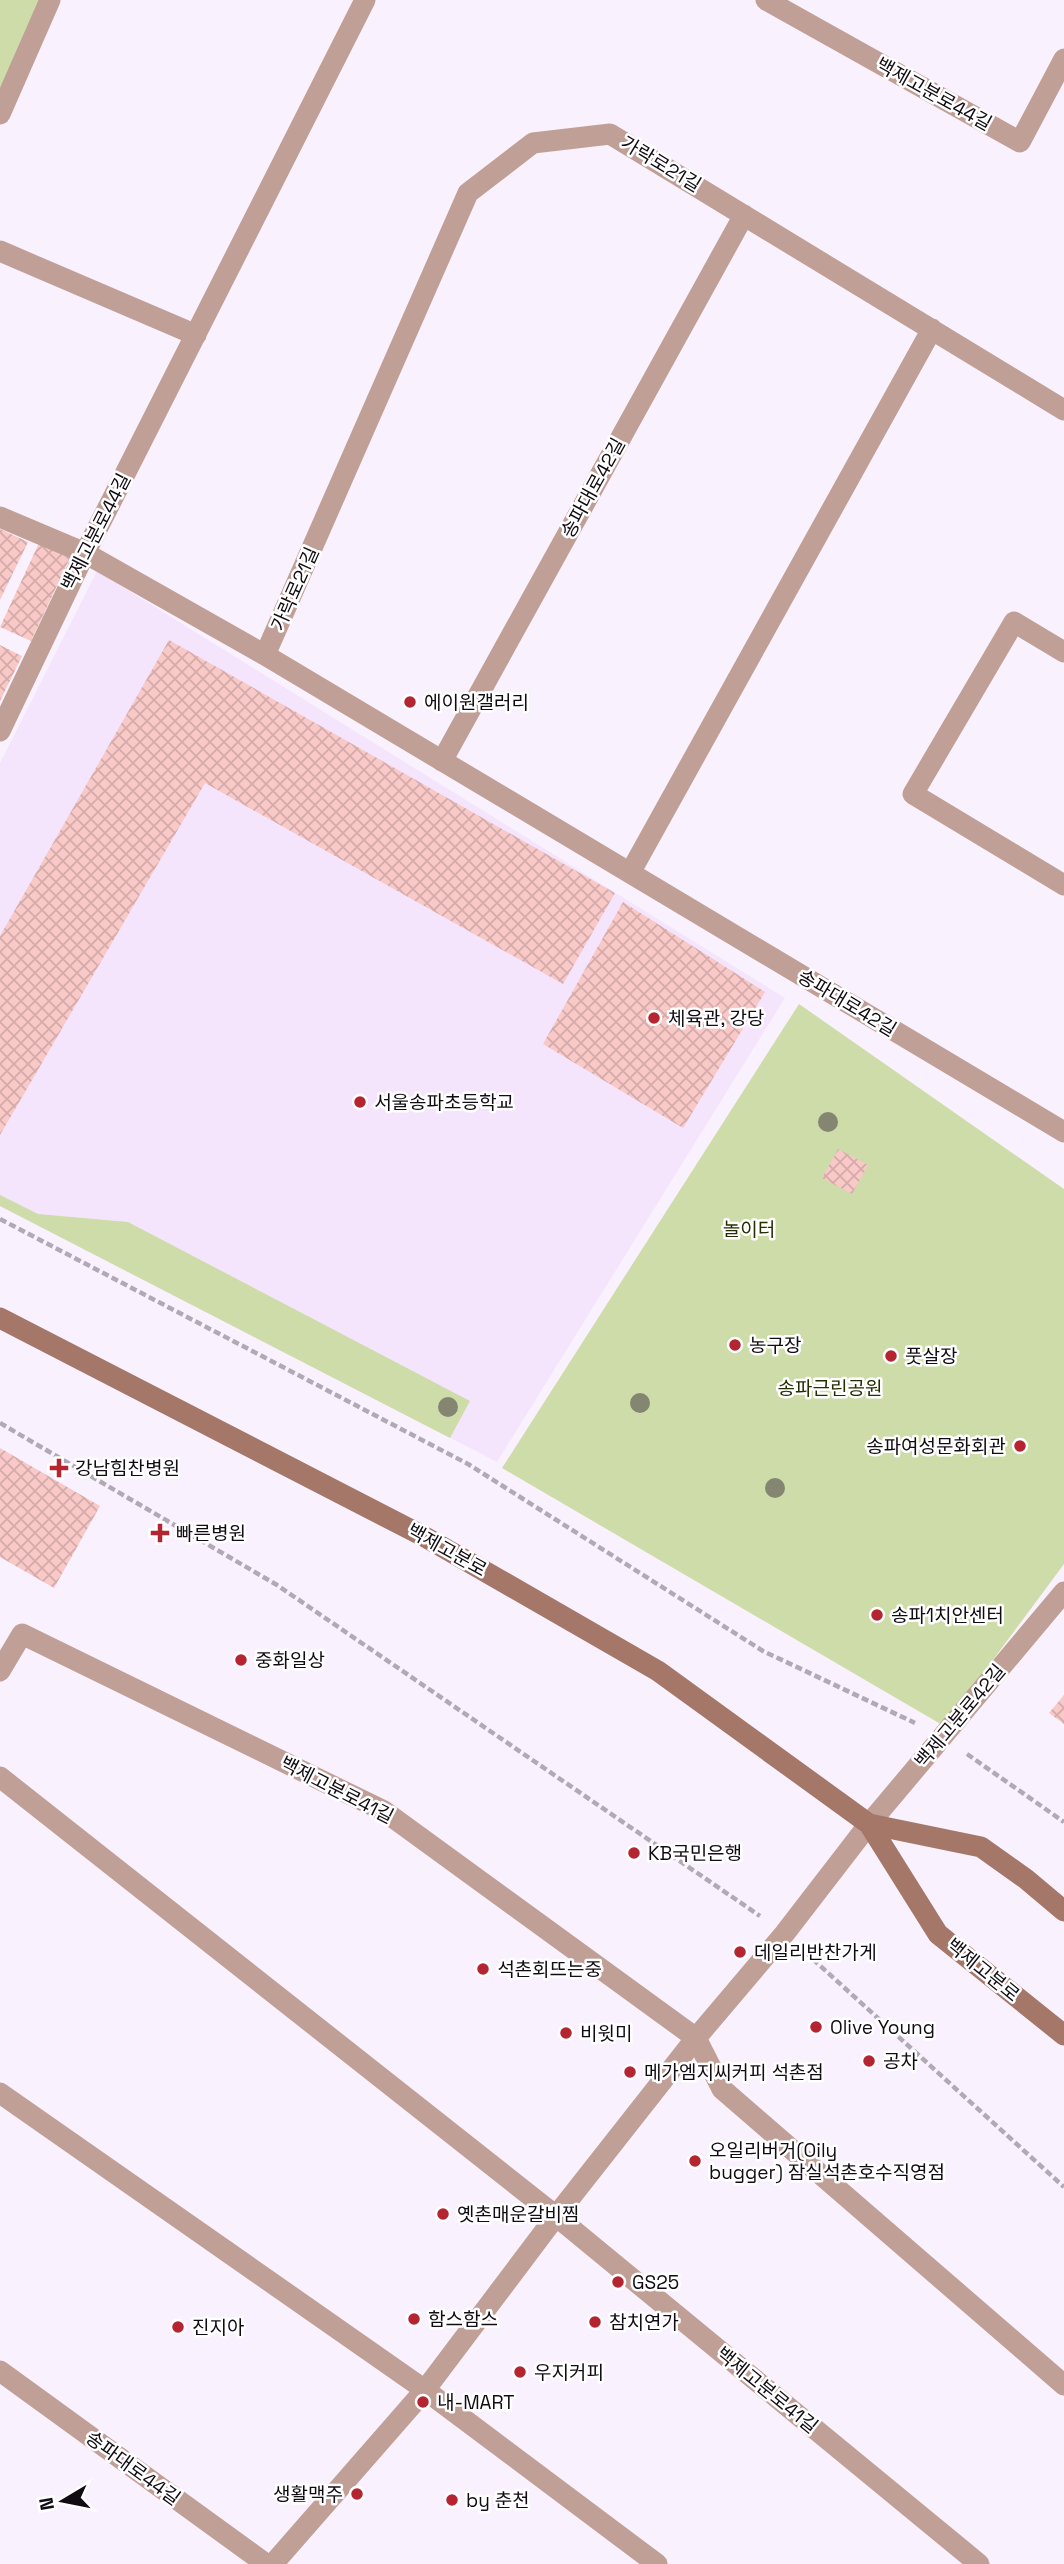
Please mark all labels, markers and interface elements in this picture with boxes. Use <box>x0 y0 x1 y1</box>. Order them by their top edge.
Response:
street label: 백제고분로44길 <box>872 52 996 136</box>
street label: 가락로21길 <box>616 130 706 198</box>
street label: 송파대로42길 <box>555 434 631 542</box>
street label: 백제고분로44길 <box>56 469 136 595</box>
street label: 가락로21길 <box>265 543 325 635</box>
place label: 에이원갤러리 <box>424 690 529 715</box>
marker: 에이원갤러리 <box>402 694 418 710</box>
street label: 송파대로42길 <box>793 964 901 1042</box>
place label: 체육관, 강당 <box>668 1006 764 1031</box>
marker: 체육관, 강당 <box>646 1010 662 1026</box>
place label: 서울송파초등학교 <box>374 1090 514 1115</box>
marker: 서울송파초등학교 <box>352 1094 368 1110</box>
park label: 놀이터 <box>723 1217 775 1242</box>
place label: 농구장 <box>749 1333 801 1358</box>
marker: 농구장 <box>727 1337 743 1353</box>
place label: 풋살장 <box>905 1344 957 1369</box>
marker: 풋살장 <box>883 1348 899 1364</box>
park label: 송파근린공원 <box>778 1376 882 1401</box>
place label: 송파여성문화회관 <box>866 1434 1006 1459</box>
marker: 송파여성문화회관 <box>1012 1438 1028 1454</box>
place label: 강남힘찬병원 <box>75 1456 180 1481</box>
marker: 강남힘찬병원 <box>49 1458 69 1478</box>
street label: 백제고분로 <box>403 1518 491 1582</box>
place label: 빠른병원 <box>176 1521 246 1546</box>
marker: 빠른병원 <box>150 1523 170 1543</box>
place label: 송파1치안센터 <box>891 1603 1004 1628</box>
marker: 송파1치안센터 <box>869 1607 885 1623</box>
place label: 중화일상 <box>255 1648 325 1673</box>
marker: 중화일상 <box>233 1652 249 1668</box>
street label: 백제고분로42길 <box>909 1659 1011 1773</box>
street label: 백제고분로41길 <box>276 1751 398 1829</box>
place label: KB국민은행 <box>648 1841 742 1866</box>
marker: KB국민은행 <box>626 1845 642 1861</box>
street label: 백제고분로 <box>941 1933 1025 2007</box>
place label: 데일리반찬가게 <box>754 1940 876 1965</box>
marker: 데일리반찬가게 <box>732 1944 748 1960</box>
place label: 석촌회뜨는중 <box>497 1957 602 1982</box>
marker: 석촌회뜨는중 <box>475 1961 491 1977</box>
place label: Olive Young <box>830 2015 935 2040</box>
marker: Olive Young <box>808 2019 824 2035</box>
place label: 비윗미 <box>580 2021 632 2046</box>
marker: 비윗미 <box>558 2025 574 2041</box>
place label: 공차 <box>883 2049 918 2074</box>
marker: 공차 <box>861 2053 877 2069</box>
place label: 메가엠지씨커피 석촌점 <box>644 2060 824 2085</box>
marker: 메가엠지씨커피 석촌점 <box>622 2064 638 2080</box>
place label: 오일리버거(Oily bugger) 잠실석촌호수직영점 <box>709 2138 945 2185</box>
marker: 오일리버거(Oily bugger) 잠실석촌호수직영점 <box>687 2153 703 2169</box>
place label: 옛촌매운갈비찜 <box>457 2202 579 2227</box>
marker: 옛촌매운갈비찜 <box>435 2206 451 2222</box>
place label: GS25 <box>632 2270 679 2295</box>
marker: GS25 <box>610 2274 626 2290</box>
place label: 함스함스 <box>428 2307 498 2332</box>
place label: 참치연가 <box>609 2310 679 2335</box>
marker: 함스함스 <box>406 2311 422 2327</box>
marker: 참치연가 <box>587 2314 603 2330</box>
place label: 진지아 <box>192 2315 244 2340</box>
marker: 진지아 <box>170 2319 186 2335</box>
street label: 백제고분로41길 <box>711 2341 823 2439</box>
place label: 우지커피 <box>534 2360 604 2385</box>
marker: 우지커피 <box>512 2364 528 2380</box>
place label: 내-MART <box>437 2390 515 2415</box>
marker: 내-MART <box>415 2394 431 2410</box>
street label: 송파대로44길 <box>81 2425 185 2511</box>
north arrow <box>28 2466 98 2536</box>
place label: 생활맥주 <box>273 2482 343 2507</box>
marker: 생활맥주 <box>349 2486 365 2502</box>
place label: by 춘천 <box>466 2488 530 2513</box>
marker: by 춘천 <box>444 2492 460 2508</box>
text: N <box>33 2495 60 2512</box>

